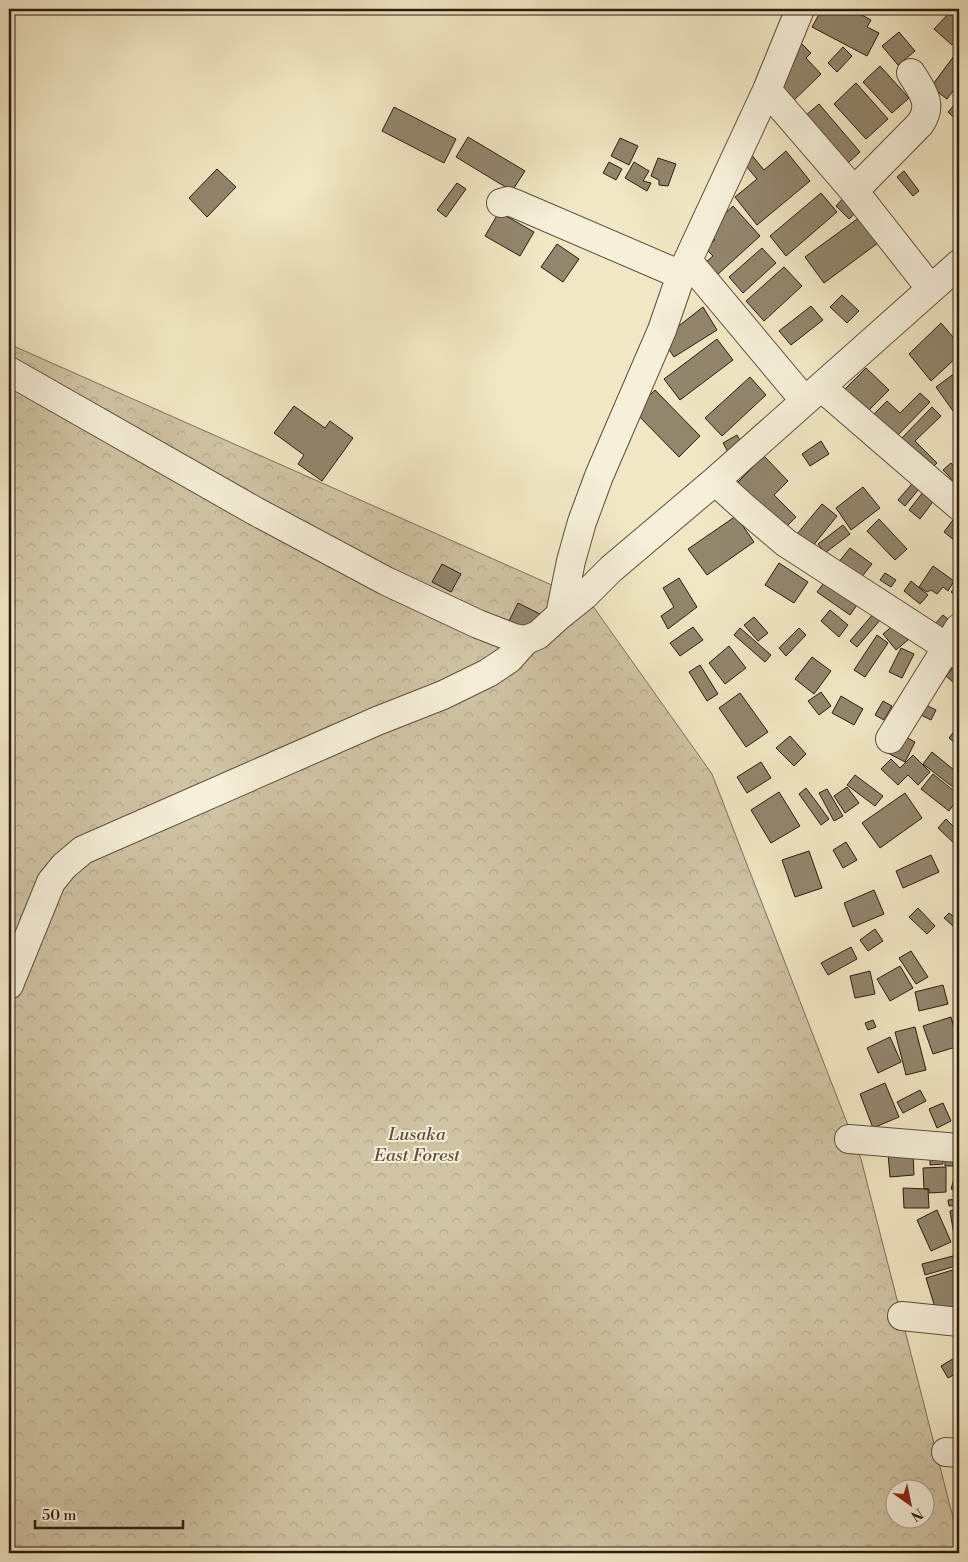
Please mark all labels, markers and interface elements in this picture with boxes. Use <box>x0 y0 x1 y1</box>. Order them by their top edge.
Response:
park label: Lusaka East Forest <box>373 1123 461 1167</box>
north arrow <box>886 1480 936 1530</box>
scale bar <box>35 1497 182 1529</box>
text: N <box>907 1503 926 1525</box>
text: 50 m <box>42 1506 76 1525</box>

